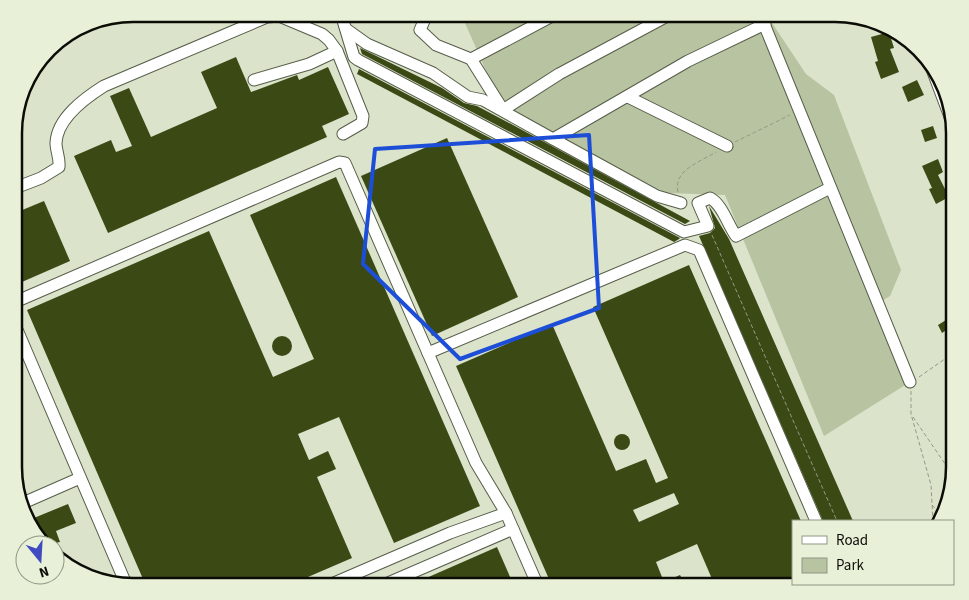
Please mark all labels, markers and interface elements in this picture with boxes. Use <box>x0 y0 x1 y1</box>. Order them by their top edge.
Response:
legend <box>792 520 954 585</box>
text: Road <box>836 530 868 551</box>
north arrow <box>15 535 65 585</box>
text: Park <box>836 555 865 576</box>
text: N <box>36 560 51 582</box>

